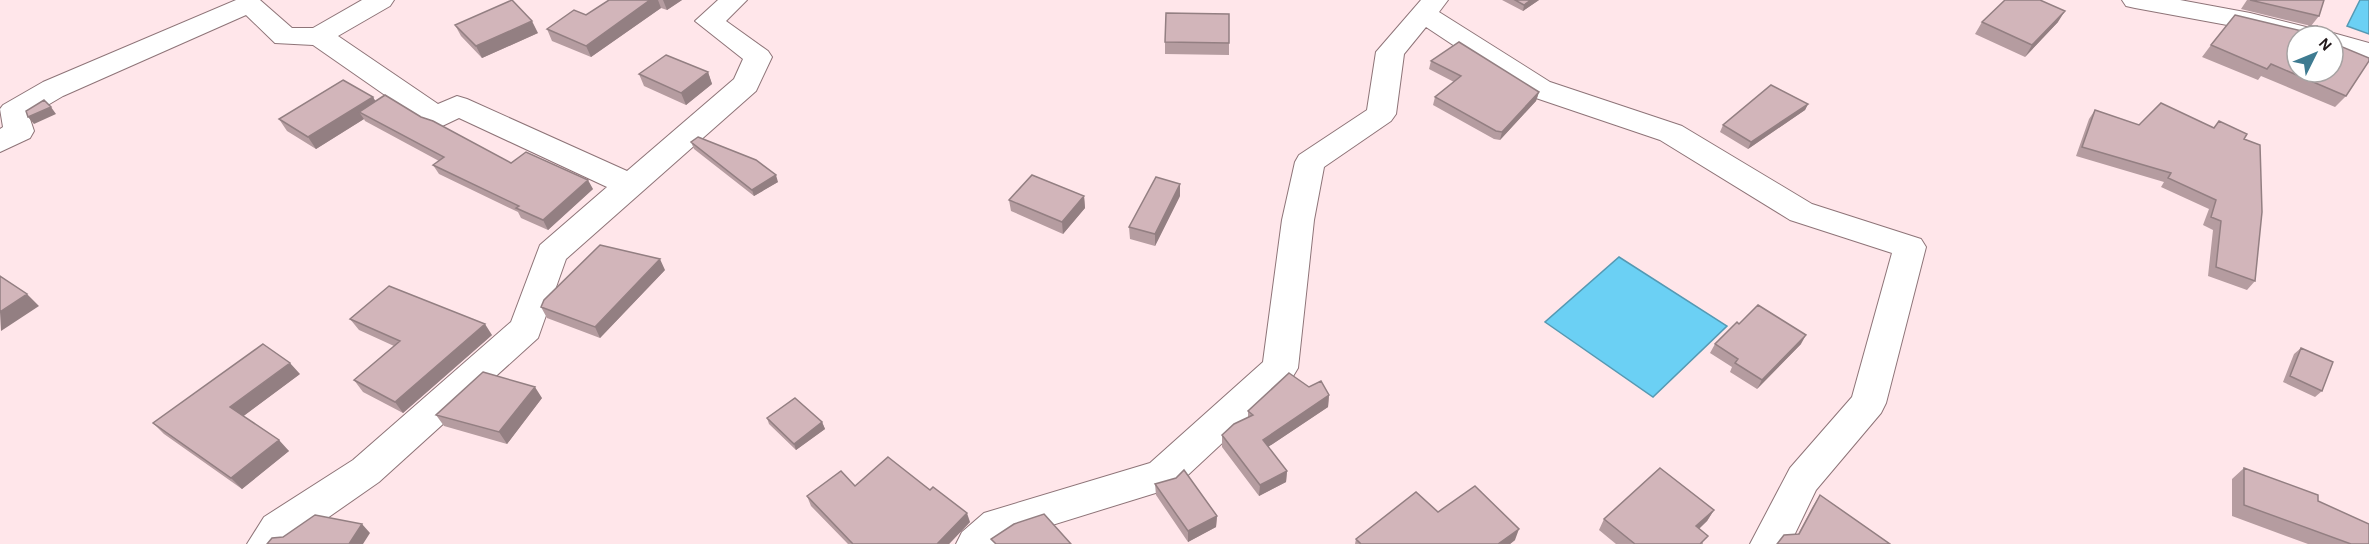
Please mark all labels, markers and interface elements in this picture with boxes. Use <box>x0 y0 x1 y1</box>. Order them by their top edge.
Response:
north arrow <box>2285 24 2345 84</box>
text: N <box>2316 35 2335 54</box>

